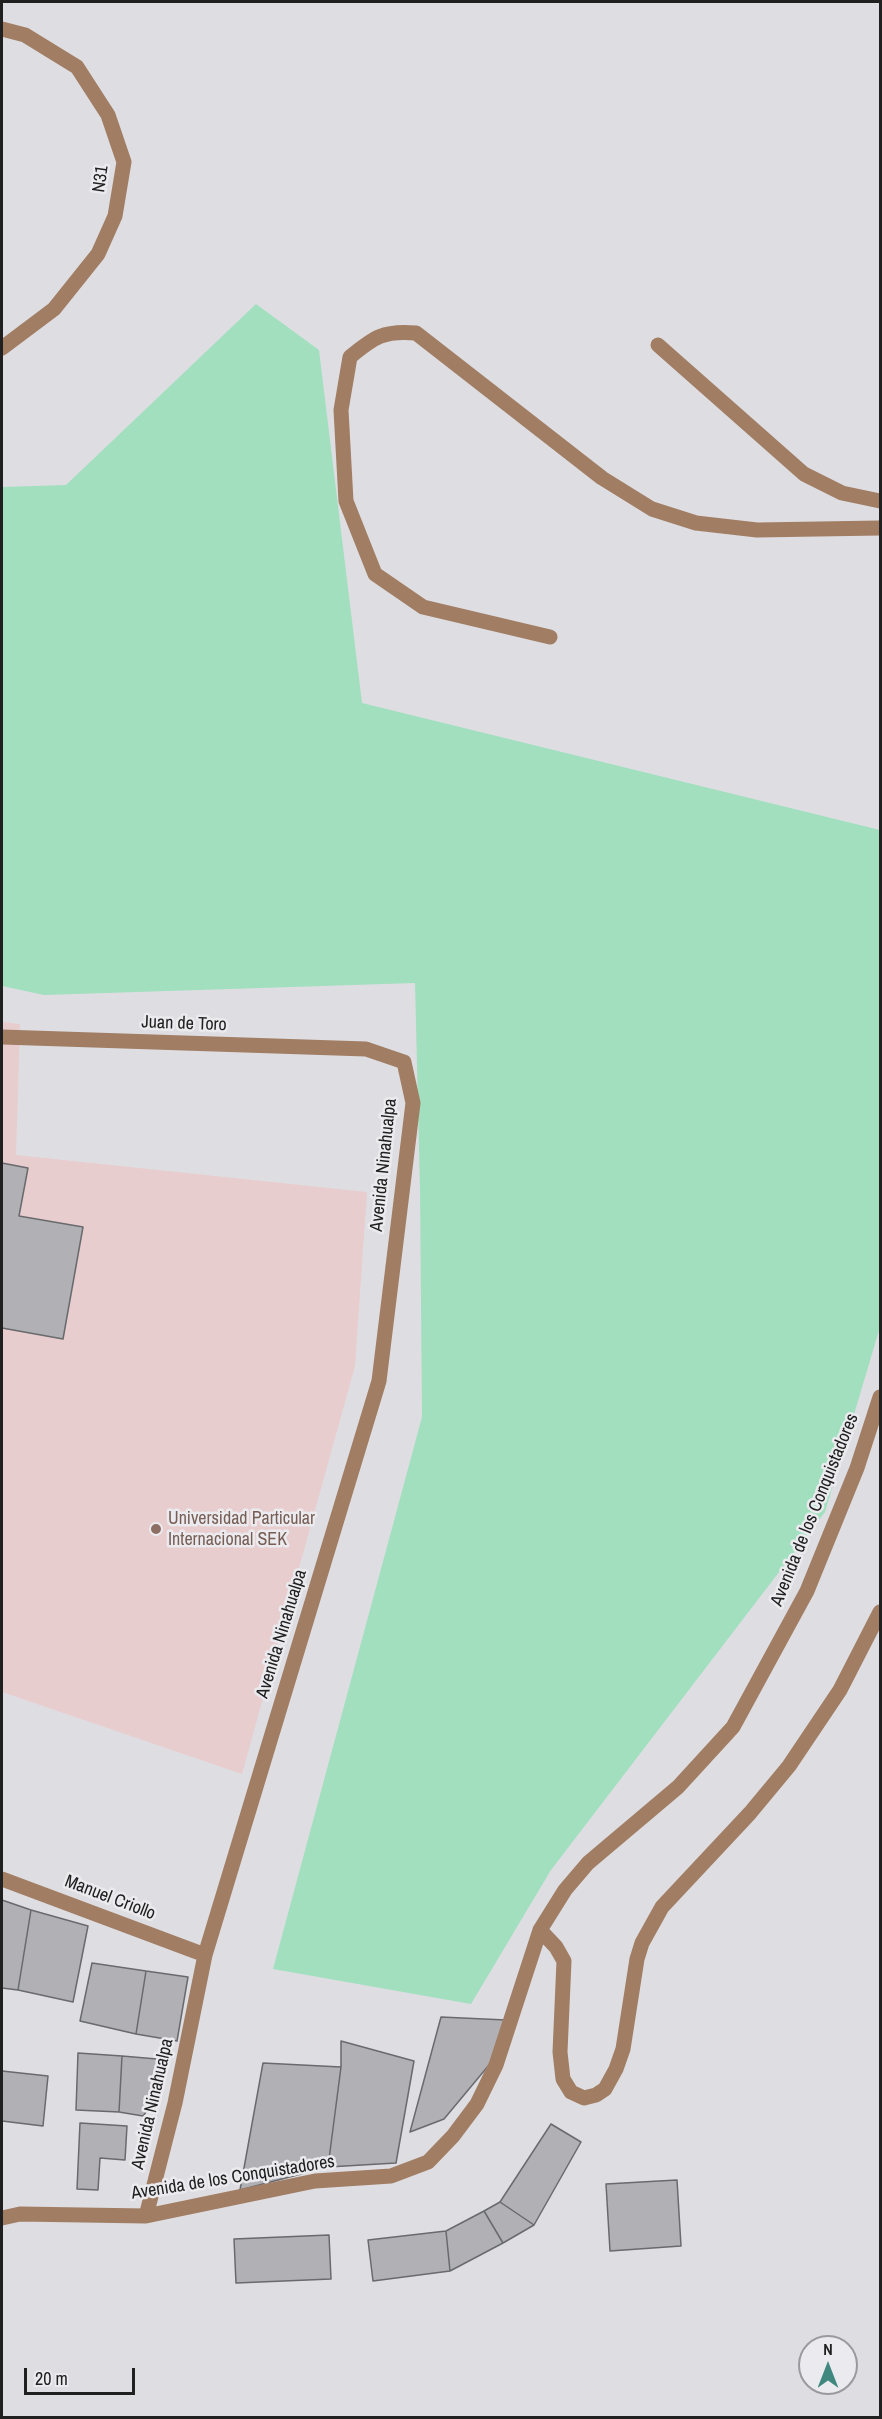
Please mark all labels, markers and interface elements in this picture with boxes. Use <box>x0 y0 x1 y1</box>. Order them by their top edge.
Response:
street label: N31 <box>88 164 114 194</box>
street label: Juan de Toro <box>141 1012 227 1036</box>
street label: Avenida Ninahualpa <box>366 1097 402 1233</box>
street label: Avenida de los Conquistadores <box>766 1411 864 1609</box>
place label: Universidad Particular Internacional SEK <box>168 1508 315 1550</box>
marker: Universidad Particular Internacional SEK <box>149 1522 163 1536</box>
street label: Avenida Ninahualpa <box>252 1567 312 1701</box>
street label: Manuel Criollo <box>62 1871 158 1925</box>
street label: Avenida Ninahualpa <box>127 2037 179 2171</box>
street label: Avenida de los Conquistadores <box>130 2151 336 2205</box>
north arrow <box>798 2335 858 2395</box>
text: N <box>823 2338 833 2360</box>
scale bar <box>27 2356 138 2394</box>
text: 20 m <box>35 2366 68 2391</box>

